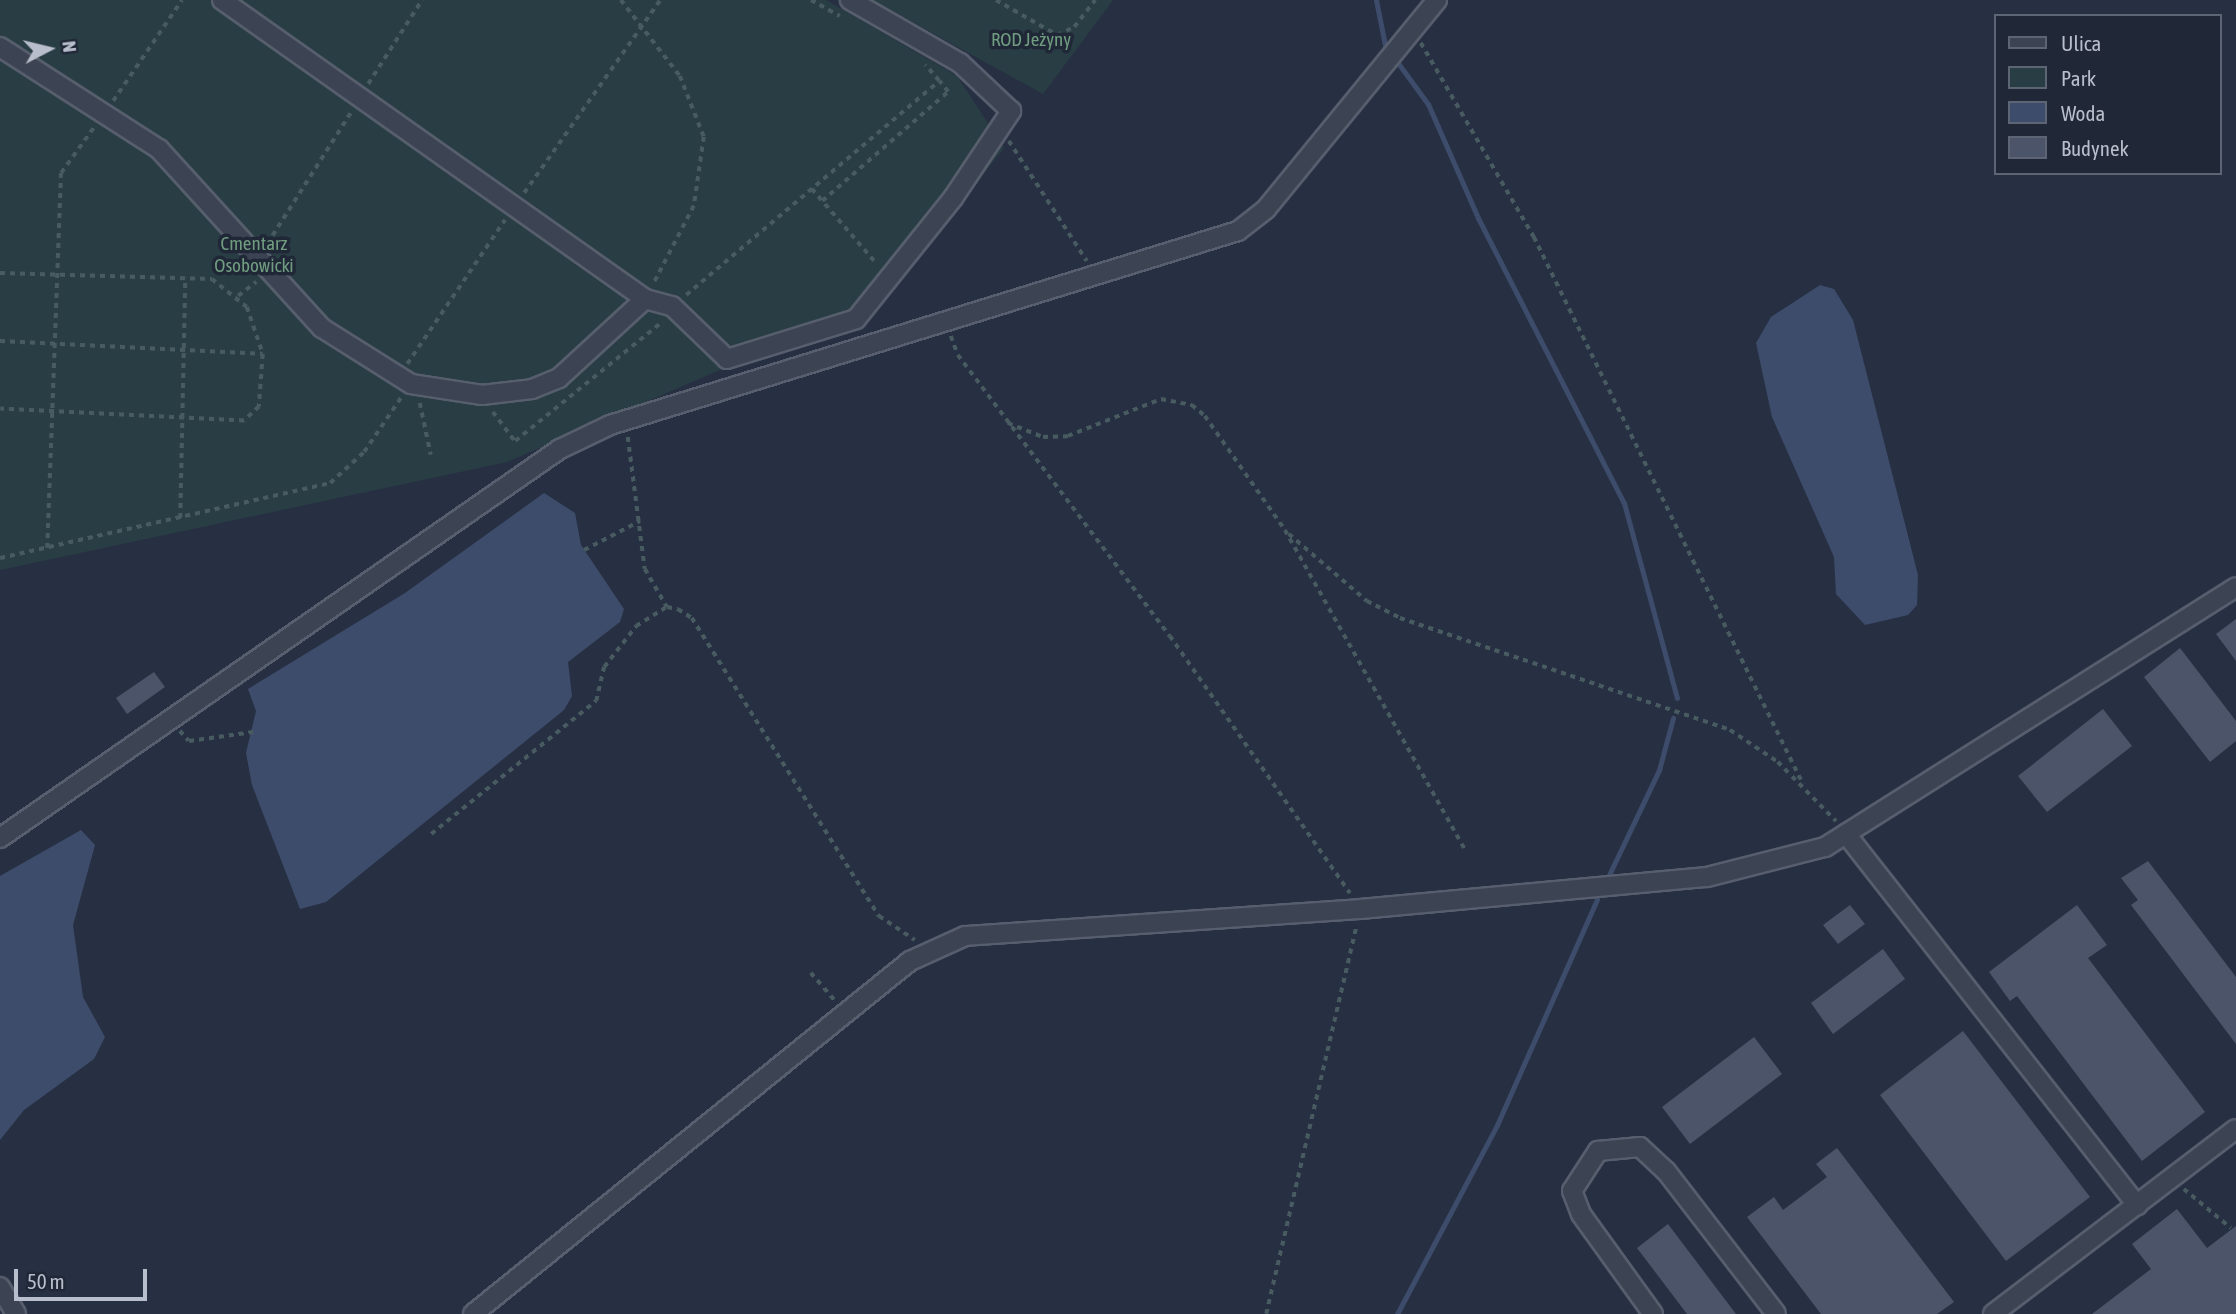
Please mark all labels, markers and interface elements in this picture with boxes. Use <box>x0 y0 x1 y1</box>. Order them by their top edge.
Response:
north arrow <box>14 14 84 84</box>
legend <box>1994 14 2222 175</box>
park label: ROD Jeżyny <box>991 29 1071 51</box>
text: Ulica <box>2061 31 2101 55</box>
text: N <box>58 40 81 53</box>
text: Park <box>2061 66 2096 90</box>
text: Woda <box>2061 101 2105 125</box>
text: Budynek <box>2061 136 2129 160</box>
park label: Cmentarz Osobowicki <box>214 233 294 277</box>
scale bar <box>18 1254 150 1298</box>
text: 50 m <box>27 1269 65 1293</box>

